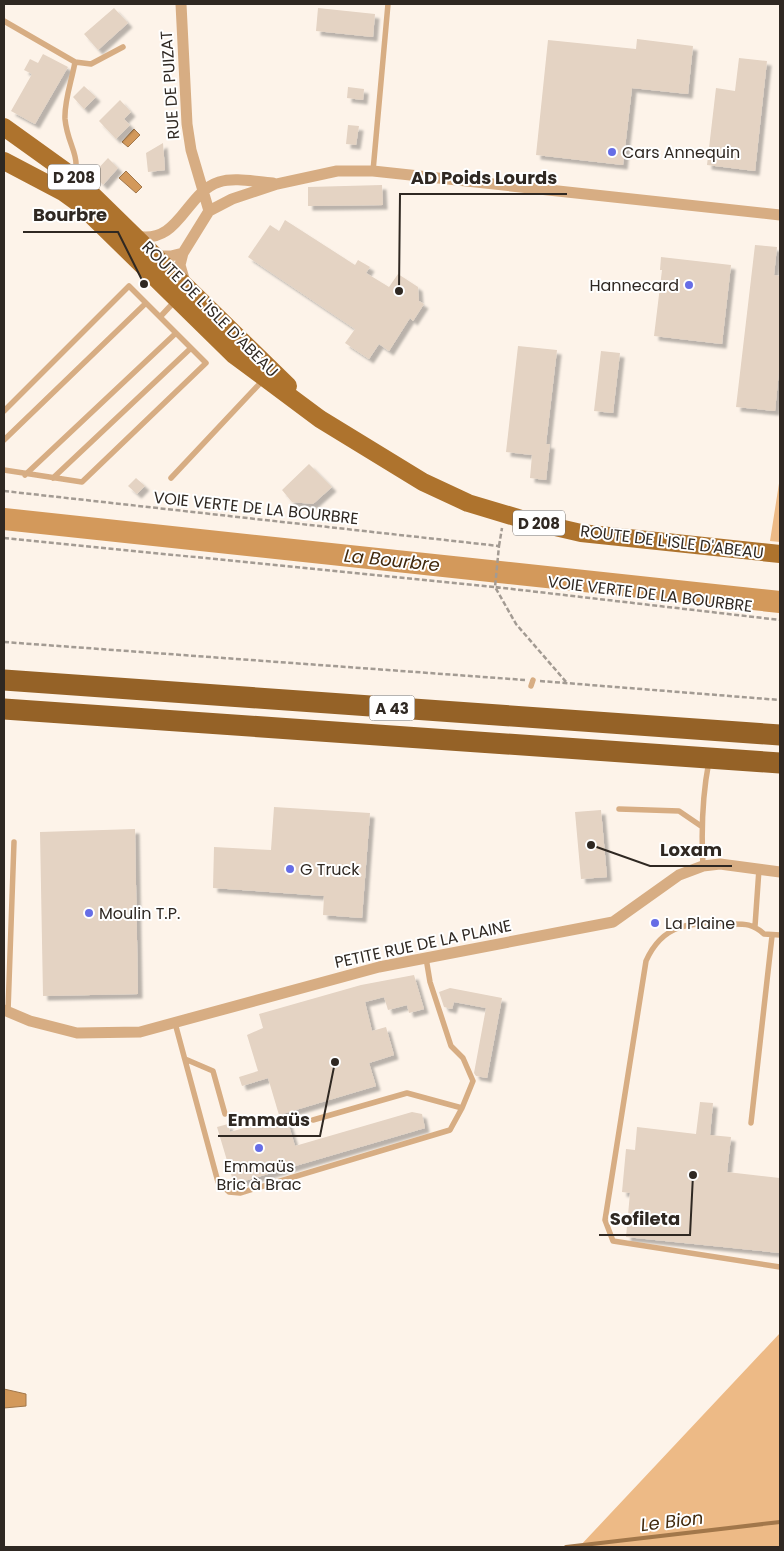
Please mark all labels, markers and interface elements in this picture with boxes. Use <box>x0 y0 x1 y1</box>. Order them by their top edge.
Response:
street label: RUE DE PUIZAT <box>155 30 185 140</box>
place label: Cars Annequin <box>622 141 740 164</box>
marker: Cars Annequin <box>606 146 618 158</box>
callout: AD Poids Lourds <box>400 161 567 194</box>
road number: D 208 <box>48 164 100 190</box>
text: AD Poids Lourds <box>411 165 557 190</box>
callout: Bourbre <box>23 199 118 232</box>
text: Bourbre <box>33 202 107 227</box>
street label: ROUTE DE L'ISLE D'ABEAU <box>137 236 283 382</box>
place label: Hannecard <box>589 274 679 297</box>
marker: Hannecard <box>683 279 695 291</box>
street label: VOIE VERTE DE LA BOURBRE <box>152 486 360 530</box>
road number: D 208 <box>513 510 565 536</box>
street label: ROUTE DE L'ISLE D'ABEAU <box>579 519 765 565</box>
water label: La Bourbre <box>343 543 441 577</box>
street label: VOIE VERTE DE LA BOURBRE <box>546 570 754 618</box>
road number: A 43 <box>370 696 414 720</box>
callout: Loxam <box>650 833 732 866</box>
text: Loxam <box>660 837 722 862</box>
place label: G Truck <box>300 858 360 881</box>
marker: G Truck <box>284 863 296 875</box>
place label: Moulin T.P. <box>99 902 180 925</box>
marker: Moulin T.P. <box>83 907 95 919</box>
place label: La Plaine <box>665 912 735 935</box>
street label: PETITE RUE DE LA PLAINE <box>332 914 514 974</box>
marker: La Plaine <box>649 917 661 929</box>
callout: Emmaüs <box>218 1103 320 1136</box>
text: Emmaüs <box>228 1107 310 1132</box>
marker: Emmaüs Bric à Brac <box>253 1142 265 1154</box>
place label: Emmaüs Bric à Brac <box>216 1155 302 1196</box>
callout: Sofileta <box>599 1202 690 1235</box>
text: Sofileta <box>610 1206 680 1231</box>
water label: Le Bion <box>639 1505 705 1537</box>

